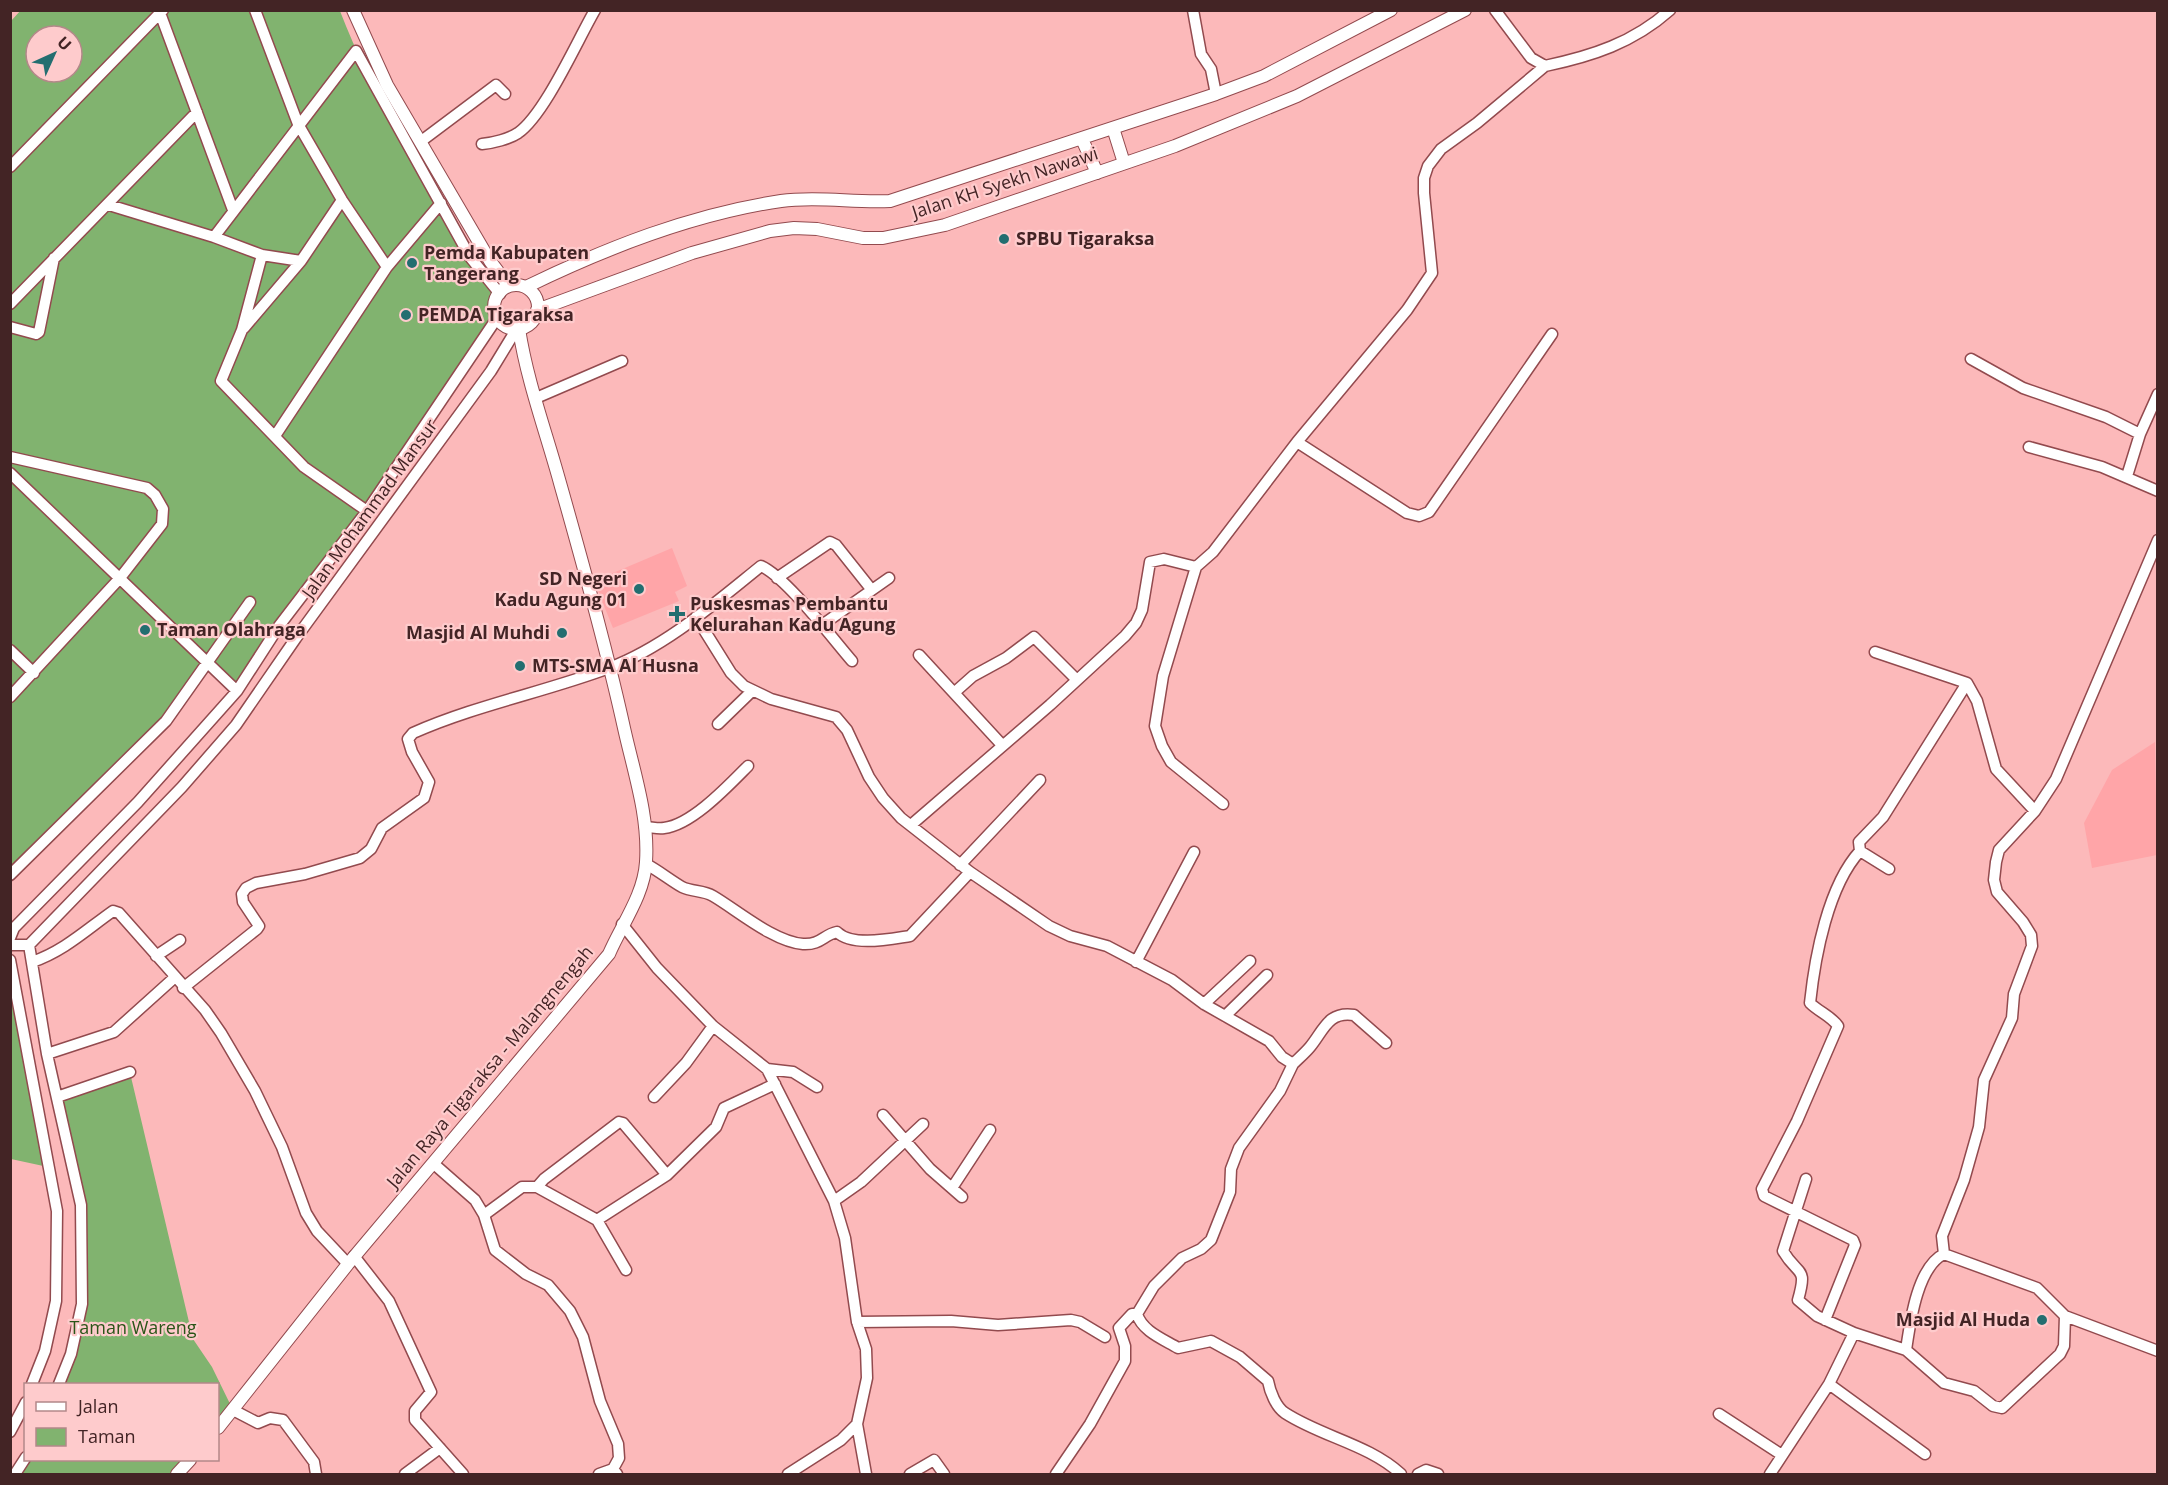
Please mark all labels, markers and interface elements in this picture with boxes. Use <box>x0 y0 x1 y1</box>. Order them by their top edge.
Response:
north arrow <box>24 24 84 84</box>
text: U <box>53 31 77 55</box>
street label: Jalan KH Syekh Nawawi <box>907 141 1101 224</box>
place label: SPBU Tigaraksa <box>1016 226 1155 250</box>
marker: SPBU Tigaraksa <box>997 232 1011 246</box>
place label: Pemda Kabupaten Tangerang <box>424 240 589 285</box>
marker: Pemda Kabupaten Tangerang <box>405 256 419 270</box>
place label: PEMDA Tigaraksa <box>418 302 574 326</box>
marker: PEMDA Tigaraksa <box>399 308 413 322</box>
street label: Jalan Mohammad Mansur <box>295 413 443 605</box>
place label: SD Negeri Kadu Agung 01 <box>495 566 627 611</box>
marker: SD Negeri Kadu Agung 01 <box>632 582 646 596</box>
place label: Puskesmas Pembantu Kelurahan Kadu Agung <box>690 591 895 636</box>
marker: Puskesmas Pembantu Kelurahan Kadu Agung <box>668 605 686 623</box>
place label: Taman Olahraga <box>157 617 306 641</box>
place label: Masjid Al Muhdi <box>406 620 550 644</box>
marker: Taman Olahraga <box>138 623 152 637</box>
marker: Masjid Al Muhdi <box>555 626 569 640</box>
place label: MTS-SMA Al Husna <box>532 653 699 677</box>
marker: MTS-SMA Al Husna <box>513 659 527 673</box>
street label: Jalan Raya Tigaraksa - Malangnengah <box>379 940 598 1194</box>
place label: Masjid Al Huda <box>1896 1307 2030 1331</box>
marker: Masjid Al Huda <box>2035 1313 2049 1327</box>
park label: Taman Wareng <box>69 1315 197 1339</box>
legend <box>24 1383 219 1461</box>
text: Jalan <box>76 1394 118 1418</box>
text: Taman <box>78 1424 136 1448</box>

